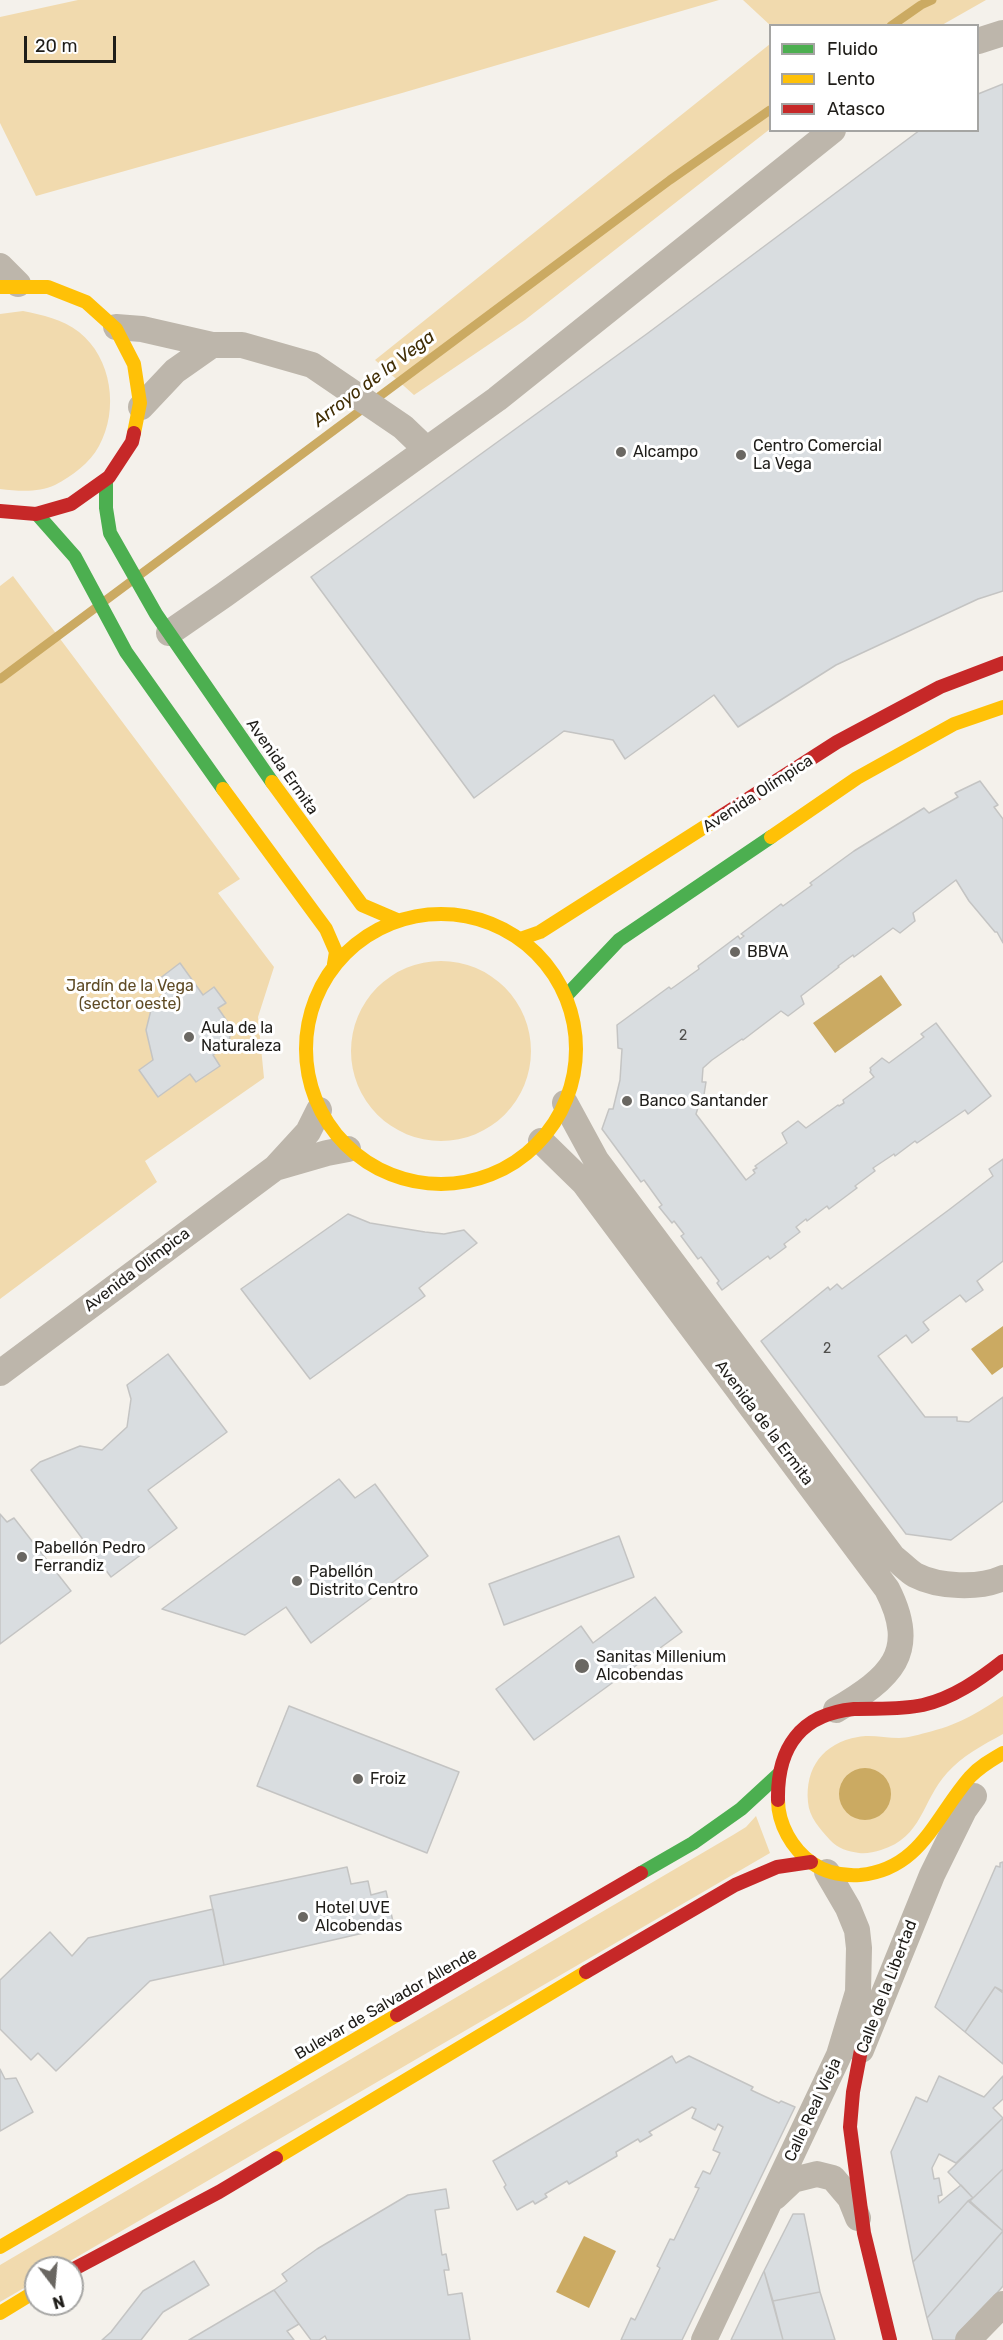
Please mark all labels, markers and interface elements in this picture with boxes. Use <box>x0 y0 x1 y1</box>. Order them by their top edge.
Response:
scale bar <box>27 24 118 62</box>
legend <box>769 24 979 132</box>
text: 20 m <box>35 35 77 57</box>
text: Fluido <box>827 38 878 60</box>
text: Lento <box>827 68 875 90</box>
text: Atasco <box>827 98 885 120</box>
water label: Arroyo de la Vega <box>309 326 439 432</box>
place label: Centro Comercial La Vega <box>753 436 882 474</box>
place label: Alcampo <box>633 442 698 462</box>
marker: Alcampo <box>614 445 628 459</box>
marker: Centro Comercial La Vega <box>734 448 748 462</box>
street label: Avenida Ermita <box>242 715 322 819</box>
street label: Avenida Olímpica <box>699 751 817 837</box>
place label: BBVA <box>747 942 789 962</box>
marker: BBVA <box>728 945 742 959</box>
park label: Jardín de la Vega (sector oeste) <box>66 976 194 1014</box>
place label: Aula de la Naturaleza <box>201 1018 281 1056</box>
house number: 2 <box>679 1028 687 1044</box>
marker: Aula de la Naturaleza <box>182 1030 196 1044</box>
place label: Banco Santander <box>639 1091 768 1111</box>
marker: Banco Santander <box>620 1094 634 1108</box>
street label: Avenida Olímpica <box>80 1224 194 1316</box>
house number: 2 <box>823 1341 831 1357</box>
street label: Avenida de la Ermita <box>711 1357 817 1489</box>
place label: Pabellón Pedro Ferrandiz <box>34 1538 146 1576</box>
marker: Pabellón Pedro Ferrandiz <box>15 1550 29 1564</box>
place label: Pabellón Distrito Centro <box>309 1562 418 1600</box>
marker: Pabellón Distrito Centro <box>290 1574 304 1588</box>
place label: Sanitas Millenium Alcobendas <box>596 1647 726 1685</box>
marker: Sanitas Millenium Alcobendas <box>573 1657 591 1675</box>
place label: Froiz <box>370 1769 406 1789</box>
marker: Froiz <box>351 1772 365 1786</box>
place label: Hotel UVE Alcobendas <box>315 1898 402 1936</box>
marker: Hotel UVE Alcobendas <box>296 1910 310 1924</box>
street label: Calle de la Libertad <box>853 1918 921 2056</box>
street label: Bulevar de Salvador Allende <box>292 1944 480 2064</box>
street label: Calle Real Vieja <box>781 2055 845 2165</box>
north arrow <box>24 2256 84 2316</box>
text: N <box>50 2291 67 2313</box>

